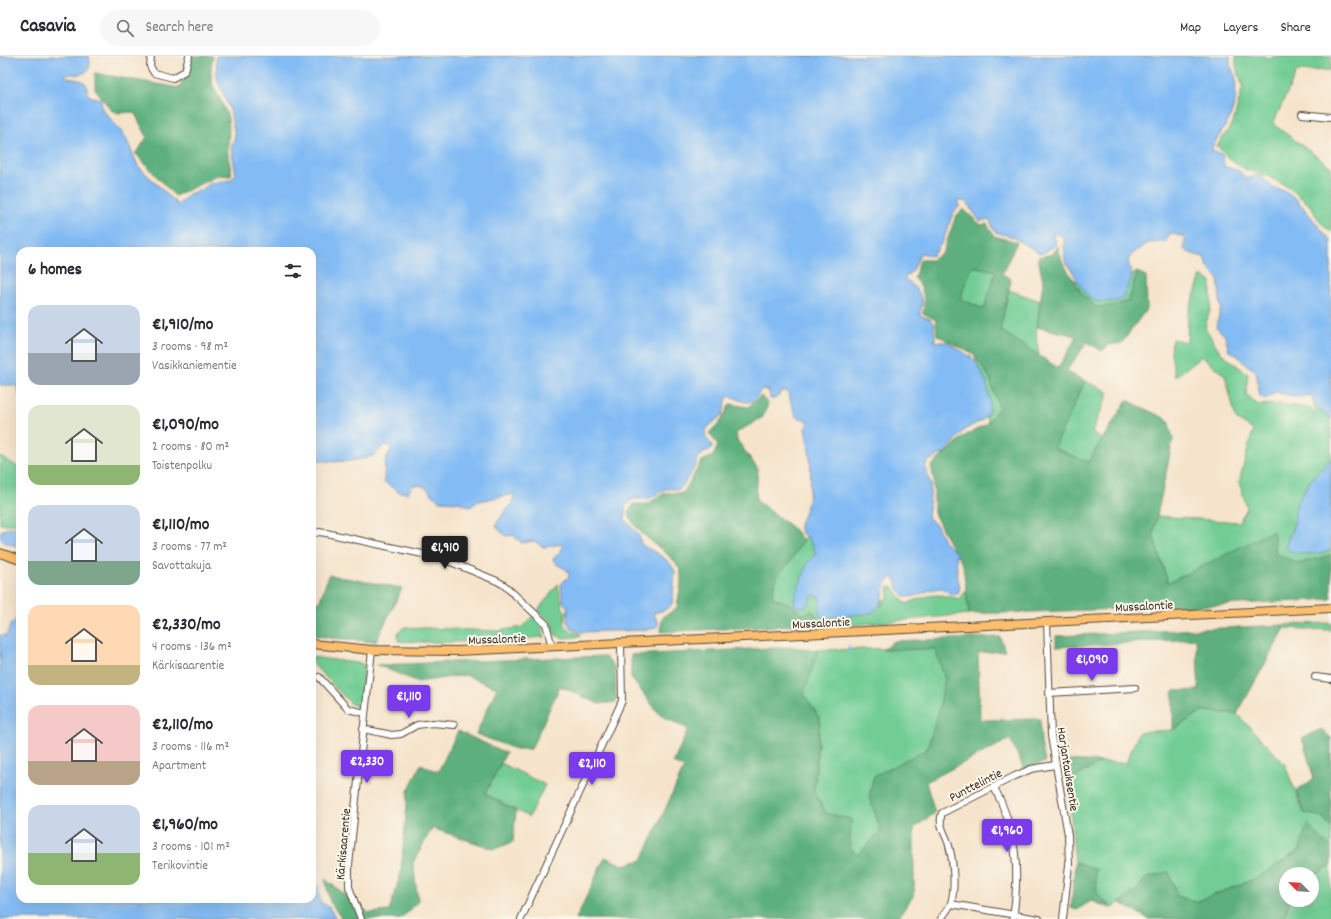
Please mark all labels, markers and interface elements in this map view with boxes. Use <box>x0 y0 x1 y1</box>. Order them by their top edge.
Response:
search box <box>100 10 380 46</box>
text: Casavia <box>20 14 76 41</box>
icon: search <box>114 17 136 39</box>
text: Search here <box>146 17 213 39</box>
text: Map <box>1180 18 1201 38</box>
text: Layers <box>1223 18 1258 38</box>
text: Share <box>1280 18 1311 38</box>
text: 6 homes <box>28 259 82 283</box>
icon: filters <box>282 260 304 282</box>
text: €1,910/mo <box>152 314 213 338</box>
icon: home <box>60 321 108 369</box>
text: 3 rooms · 98 m² <box>152 338 228 357</box>
text: Vasikkaniementie <box>152 357 237 376</box>
text: €1,090/mo <box>152 414 219 438</box>
icon: home <box>60 421 108 469</box>
text: 2 rooms · 80 m² <box>152 438 229 457</box>
text: Toistenpolku <box>152 457 212 476</box>
text: €1,110/mo <box>152 514 209 538</box>
icon: home <box>60 521 108 569</box>
pin: €1,910 <box>412 536 478 570</box>
text: 3 rooms · 77 m² <box>152 538 227 557</box>
text: €1,910 <box>431 539 459 558</box>
text: Savottakuja <box>152 557 211 576</box>
street label: Mussalontie <box>1115 596 1174 619</box>
street label: Mussalontie <box>792 613 851 636</box>
text: €2,330/mo <box>152 614 221 638</box>
icon: home <box>60 621 108 669</box>
street label: Mussalontie <box>468 630 527 651</box>
text: 4 rooms · 136 m² <box>152 638 232 657</box>
pin: €1,090 <box>1059 648 1125 682</box>
text: €1,090 <box>1076 651 1108 670</box>
text: Kärkisaarentie <box>152 657 224 676</box>
pin: €1,110 <box>376 685 442 719</box>
text: €1,110 <box>396 688 422 707</box>
text: €2,110/mo <box>152 714 213 738</box>
icon: home <box>60 721 108 769</box>
street label: Harjantauksentie <box>1050 726 1083 813</box>
text: 3 rooms · 116 m² <box>152 738 229 757</box>
pin: €2,330 <box>334 750 400 784</box>
pin: €2,110 <box>559 752 625 786</box>
text: €2,330 <box>350 753 384 772</box>
text: €2,110 <box>578 755 606 774</box>
text: Apartment <box>152 757 206 776</box>
street label: Punttelintie <box>946 765 1006 808</box>
street label: Kärkisaarentie <box>332 807 357 881</box>
text: €1,960/mo <box>152 814 218 838</box>
pin: €1,960 <box>974 819 1040 853</box>
icon: home <box>60 821 108 869</box>
text: €1,960 <box>991 822 1023 841</box>
text: 3 rooms · 101 m² <box>152 838 230 857</box>
text: Terikovintie <box>152 857 208 876</box>
north arrow <box>1279 867 1319 907</box>
map controls <box>1279 867 1319 907</box>

